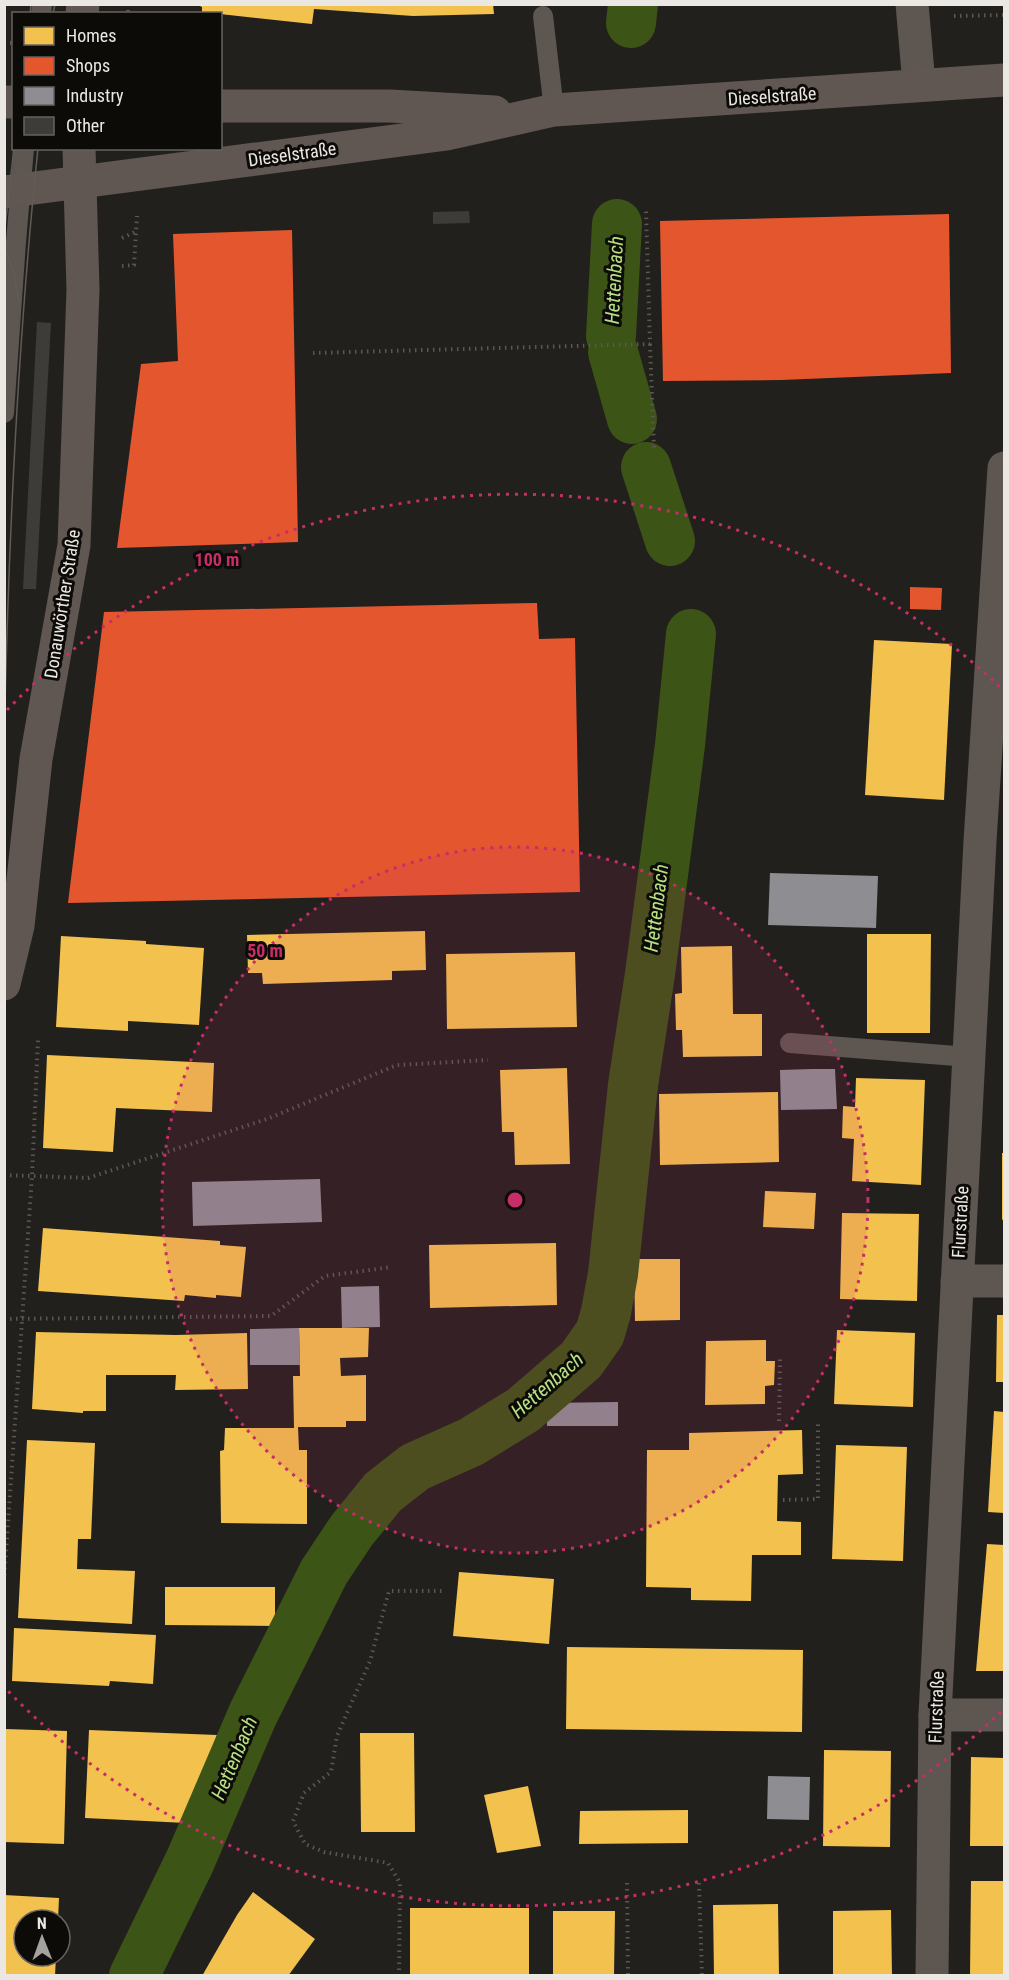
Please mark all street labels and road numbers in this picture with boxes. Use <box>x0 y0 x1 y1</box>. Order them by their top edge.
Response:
street label: Dieselstraße <box>727 82 817 110</box>
street label: Dieselstraße <box>247 137 337 171</box>
street label: Donauwörther Straße <box>40 528 84 680</box>
street label: Flurstraße <box>948 1185 972 1259</box>
street label: Flurstraße <box>924 1671 948 1743</box>

